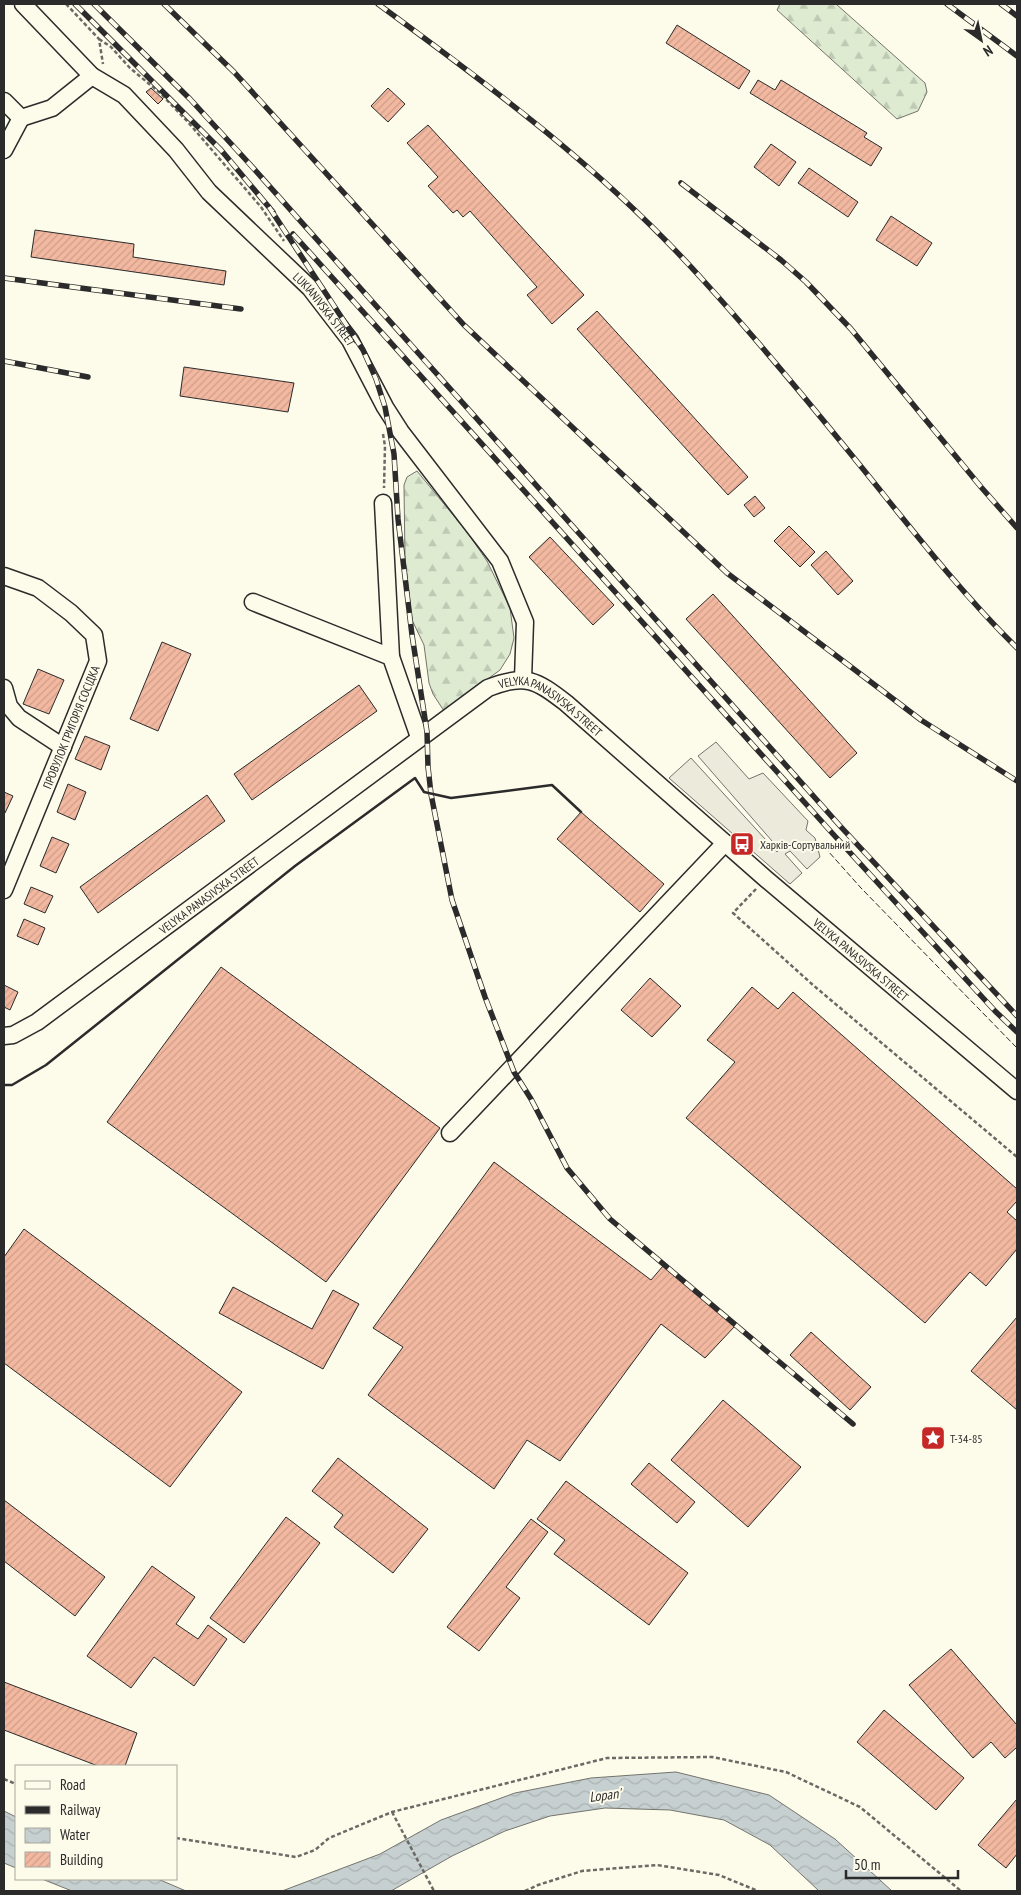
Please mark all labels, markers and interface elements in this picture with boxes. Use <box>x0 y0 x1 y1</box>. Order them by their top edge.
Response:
north arrow <box>956 15 1006 65</box>
text: N <box>980 41 996 61</box>
street label: LUKIANIVSKA STREET <box>290 269 360 349</box>
street label: ПРОВУЛОК ГРИГОРІЯ СОСІДКА <box>39 663 103 791</box>
street label: VELYKA PANASIVSKA STREET <box>496 673 606 739</box>
bus stop icon: Харків-Сортувальний <box>729 831 755 857</box>
place label: Харків-Сортувальний <box>760 837 850 852</box>
street label: VELYKA PANASIVSKA STREET <box>155 853 262 937</box>
street label: VELYKA PANASIVSKA STREET <box>810 914 912 1004</box>
place icon: Т-34-85 <box>920 1425 946 1451</box>
place label: Т-34-85 <box>950 1431 983 1446</box>
legend <box>15 1765 178 1880</box>
text: Road <box>60 1775 86 1794</box>
water label: Lopan' <box>588 1784 624 1806</box>
text: Railway <box>60 1800 101 1819</box>
text: Water <box>60 1825 91 1844</box>
scale bar <box>846 1848 958 1880</box>
text: Building <box>60 1850 103 1869</box>
text: 50 m <box>854 1855 880 1874</box>

